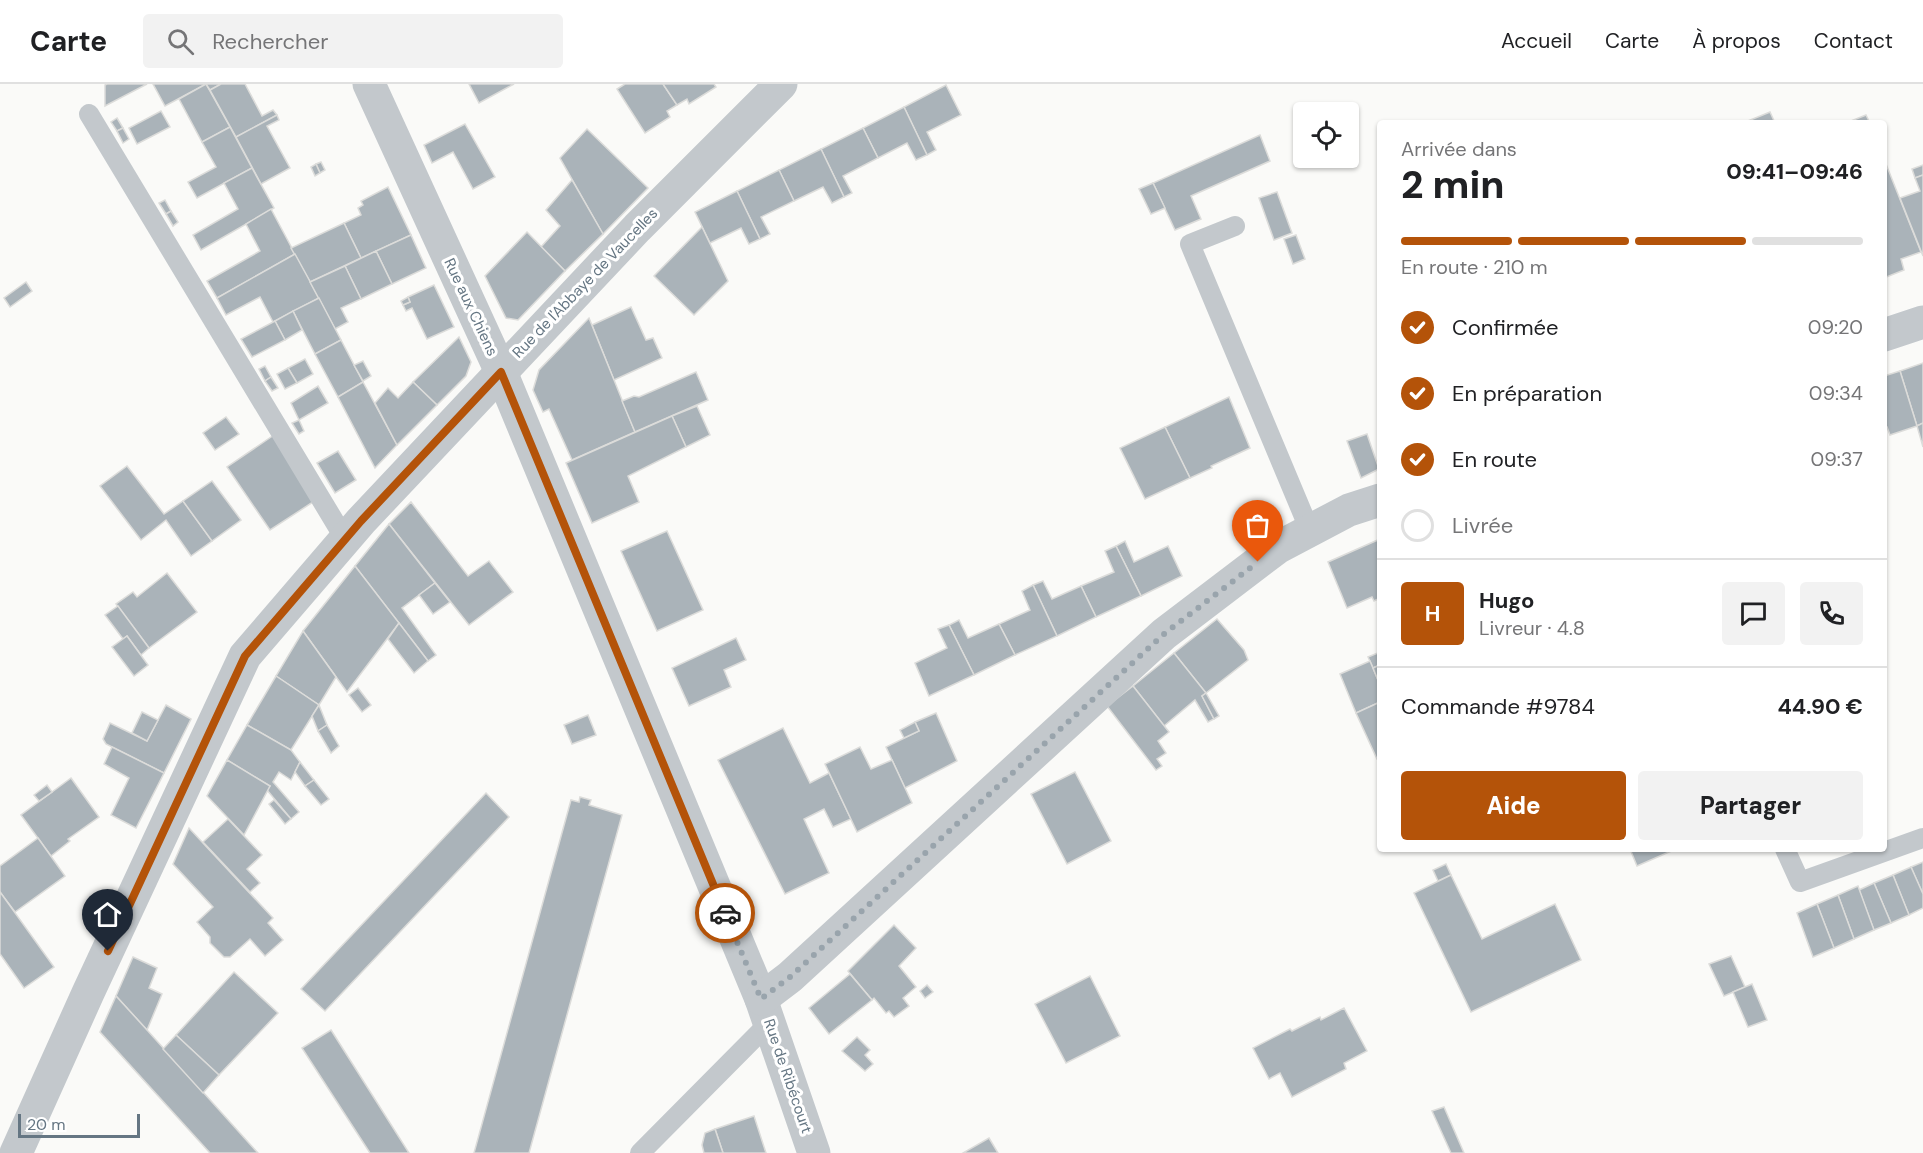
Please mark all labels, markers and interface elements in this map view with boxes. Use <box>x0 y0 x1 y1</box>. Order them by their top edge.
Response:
search box <box>143 14 563 68</box>
text: Carte <box>30 23 107 60</box>
icon: search <box>164 25 197 58</box>
text: Rechercher <box>212 27 328 56</box>
text: Accueil <box>1501 27 1572 55</box>
text: Carte <box>1605 27 1659 55</box>
text: À propos <box>1692 27 1781 55</box>
text: Contact <box>1814 27 1893 55</box>
map controls <box>1293 102 1359 168</box>
button: locate <box>1293 102 1359 168</box>
text: Arrivée dans <box>1401 136 1517 162</box>
text: 09:41–09:46 <box>1726 157 1863 186</box>
text: 2 min <box>1401 159 1505 210</box>
street label: Rue de l'Abbaye de Vaucelles <box>508 204 662 362</box>
text: En route · 210 m <box>1401 254 1548 280</box>
street label: Rue aux Chiens <box>440 255 502 359</box>
icon: check <box>1401 311 1434 344</box>
text: Confirmée <box>1452 313 1559 342</box>
text: 09:20 <box>1808 314 1863 340</box>
icon: check <box>1401 377 1434 410</box>
text: En préparation <box>1452 379 1602 408</box>
text: 09:34 <box>1809 380 1863 406</box>
icon: check <box>1401 443 1434 476</box>
text: En route <box>1452 445 1537 474</box>
text: 09:37 <box>1811 446 1863 472</box>
pin <box>1232 500 1283 562</box>
icon: bag <box>1241 509 1274 542</box>
text: Livrée <box>1452 511 1513 540</box>
button: chat <box>1722 582 1785 645</box>
button: phone <box>1800 582 1863 645</box>
text: Hugo <box>1479 586 1534 615</box>
text: H <box>1425 599 1440 628</box>
text: Livreur · 4.8 <box>1479 615 1585 641</box>
text: Commande #9784 <box>1401 692 1595 721</box>
text: 44.90 € <box>1778 692 1863 721</box>
button: Aide <box>1401 771 1626 840</box>
button: Partager <box>1638 771 1863 840</box>
courier <box>695 883 755 943</box>
pin <box>82 889 133 951</box>
icon: car <box>709 897 742 930</box>
icon: home <box>91 898 124 931</box>
street label: Rue de Ribécourt <box>759 1016 817 1136</box>
scale bar <box>18 1111 140 1138</box>
text: 20 m <box>27 1114 66 1135</box>

